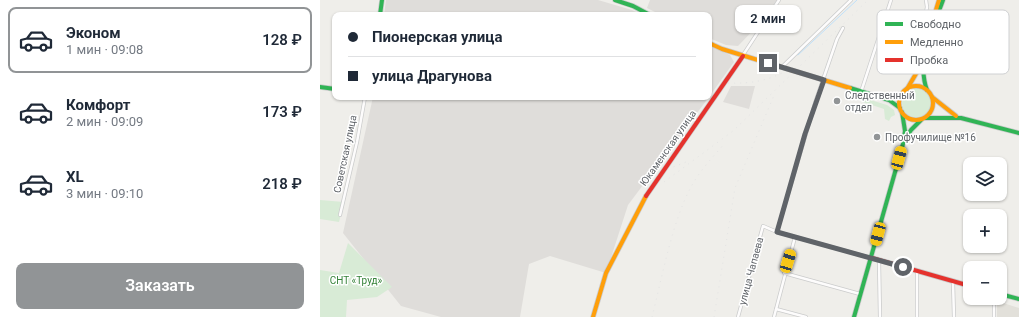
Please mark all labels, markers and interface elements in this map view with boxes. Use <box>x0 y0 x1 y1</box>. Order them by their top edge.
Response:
callout: 2 мин <box>735 5 801 33</box>
legend <box>877 10 1009 74</box>
text: 2 мин <box>750 11 786 26</box>
text: Свободно <box>910 18 961 31</box>
icon: car <box>18 22 54 58</box>
text: Эконом <box>66 24 121 42</box>
text: Пионерская улица <box>372 28 502 46</box>
text: 128 ₽ <box>262 31 302 49</box>
text: Медленно <box>910 36 963 49</box>
text: 1 мин · 09:08 <box>66 42 143 57</box>
route end <box>759 54 777 72</box>
text: Пробка <box>910 54 948 67</box>
text: улица Драгунова <box>372 67 492 85</box>
place label: Следственный отдел <box>845 90 915 113</box>
icon: car <box>18 94 54 130</box>
text: Комфорт <box>66 96 130 114</box>
marker: Следственный отдел <box>832 96 842 106</box>
text: 173 ₽ <box>262 103 302 121</box>
street label: Юкаменская улица <box>638 108 698 188</box>
text: 2 мин · 09:09 <box>66 114 143 129</box>
street label: Советская улица <box>331 114 359 194</box>
marker: Профучилище №16 <box>872 132 882 142</box>
place label: Профучилище №16 <box>885 132 976 143</box>
car <box>890 145 908 171</box>
map controls <box>963 157 1007 305</box>
button: layers <box>963 157 1007 201</box>
icon: car <box>18 166 54 202</box>
text: XL <box>66 168 84 186</box>
text: 218 ₽ <box>262 175 302 193</box>
text: 3 мин · 09:10 <box>66 186 143 201</box>
button: + <box>963 209 1007 253</box>
car <box>869 221 887 247</box>
street label: улица Чапаева <box>737 236 765 306</box>
car <box>779 248 797 274</box>
route start <box>894 258 912 276</box>
button: − <box>963 261 1007 305</box>
button: Заказать <box>16 263 304 309</box>
park label: СНТ «Труд» <box>330 275 383 286</box>

